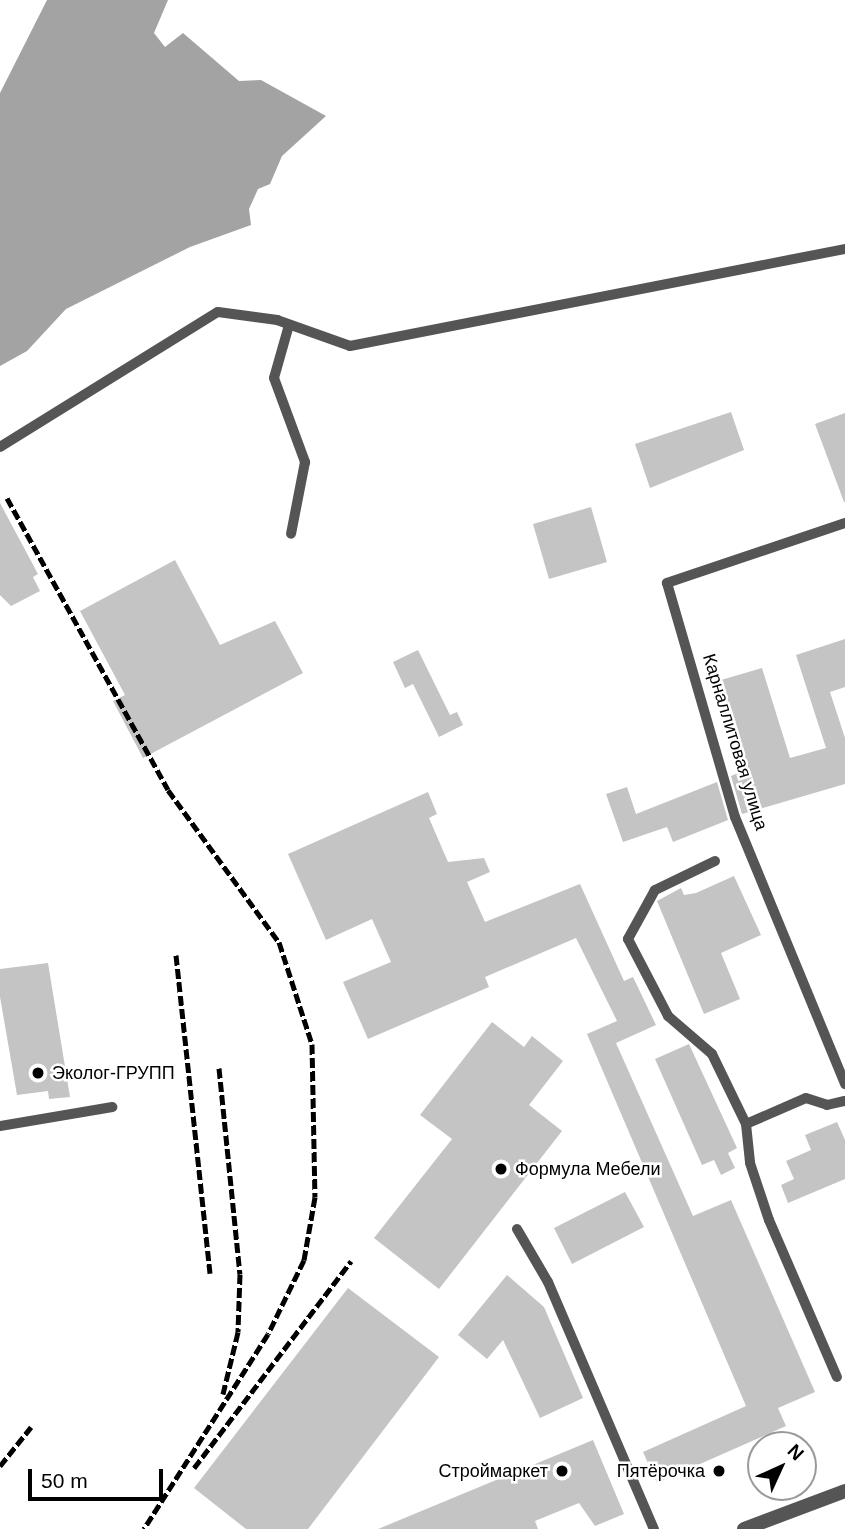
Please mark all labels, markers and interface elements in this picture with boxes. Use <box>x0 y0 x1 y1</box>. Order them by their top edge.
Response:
street label: Карналлитовая улица <box>698 651 772 833</box>
place label: Эколог-ГРУПП <box>52 1062 175 1084</box>
marker: Эколог-ГРУПП <box>30 1065 46 1081</box>
place label: Формула Мебели <box>515 1158 660 1180</box>
marker: Формула Мебели <box>493 1161 509 1177</box>
north arrow <box>747 1431 817 1501</box>
text: N <box>784 1440 808 1464</box>
scale bar <box>32 1456 166 1500</box>
place label: Строймаркет <box>439 1460 548 1482</box>
place label: Пятёрочка <box>617 1460 705 1482</box>
marker: Строймаркет <box>554 1463 570 1479</box>
marker: Пятёрочка <box>711 1463 727 1479</box>
text: 50 m <box>41 1469 88 1492</box>

